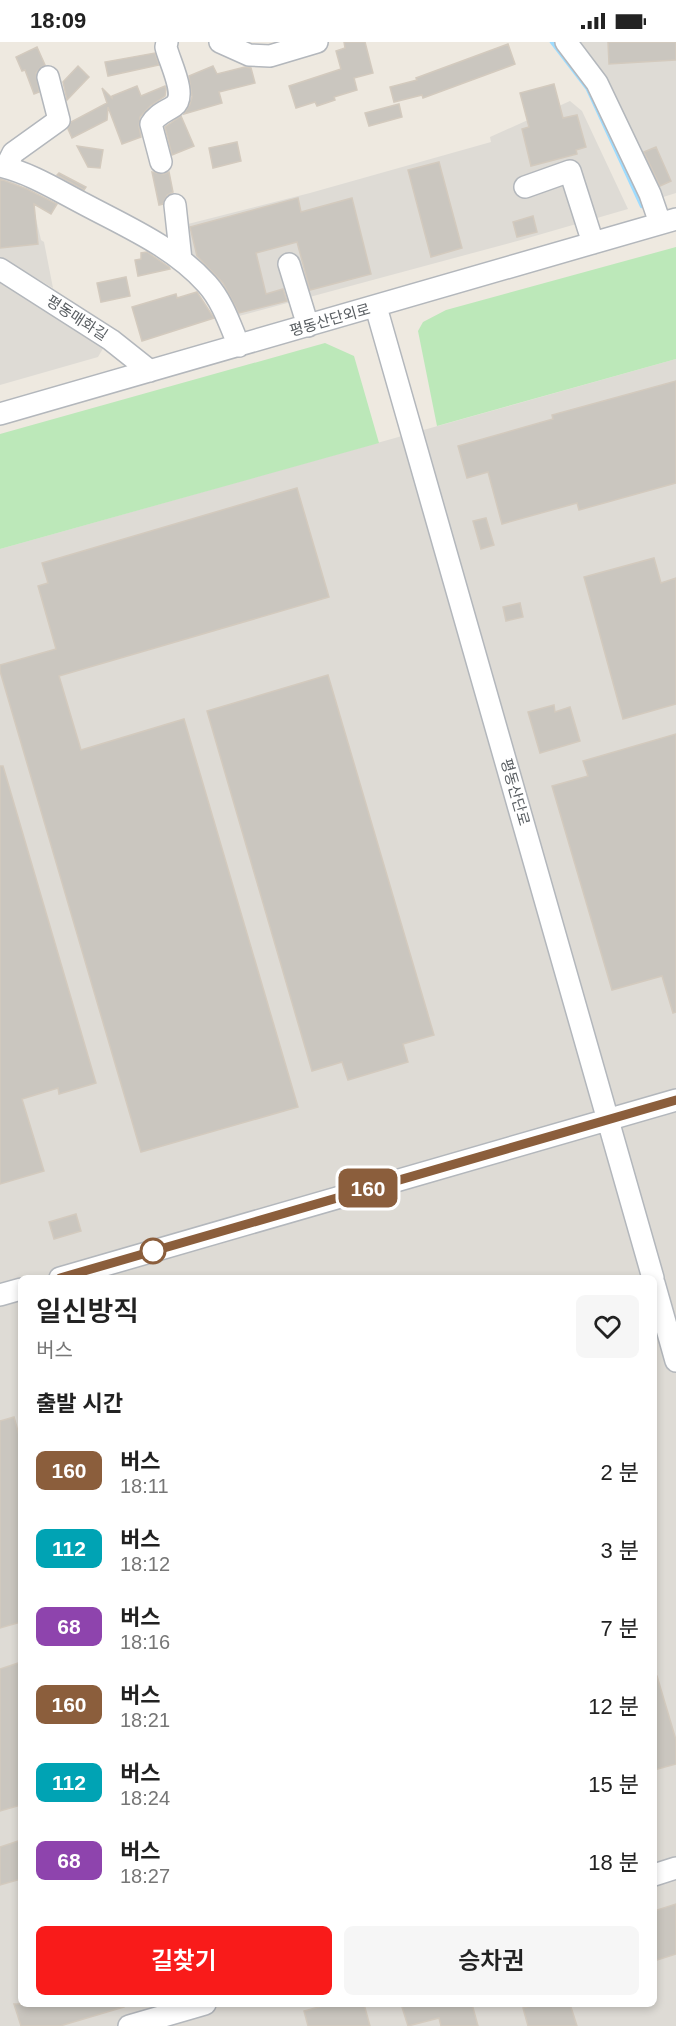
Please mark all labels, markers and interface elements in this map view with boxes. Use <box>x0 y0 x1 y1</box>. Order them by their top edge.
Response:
text: 18:09 <box>30 8 86 33</box>
street label: 평동매화길 <box>44 292 111 344</box>
street label: 평동산단외로 <box>288 300 372 339</box>
street label: 평동산단로 <box>498 756 533 827</box>
line badge: 160 <box>334 1168 403 1208</box>
text: 160 <box>350 1177 386 1200</box>
unlabelled marker <box>140 1238 166 1264</box>
button: heart <box>576 1295 639 1358</box>
text: 일신방직 <box>36 1296 139 1327</box>
text: 버스 <box>36 1339 73 1361</box>
text: 출발 시간 <box>36 1391 123 1416</box>
text: 버스 <box>120 1449 160 1474</box>
text: 160 <box>51 1459 87 1482</box>
text: 2 분 <box>600 1460 639 1485</box>
text: 18:11 <box>120 1475 169 1497</box>
text: 버스 <box>120 1527 160 1552</box>
text: 112 <box>52 1537 86 1560</box>
text: 3 분 <box>600 1538 639 1563</box>
text: 18:12 <box>120 1553 170 1575</box>
text: 버스 <box>120 1605 160 1630</box>
text: 68 <box>57 1615 81 1638</box>
text: 7 분 <box>600 1616 639 1641</box>
text: 18:16 <box>120 1631 170 1653</box>
text: 버스 <box>120 1683 160 1708</box>
text: 160 <box>51 1693 87 1716</box>
text: 12 분 <box>588 1694 639 1719</box>
text: 18:21 <box>120 1709 170 1731</box>
text: 버스 <box>120 1761 160 1786</box>
text: 112 <box>52 1771 86 1794</box>
text: 15 분 <box>588 1772 639 1797</box>
text: 18:24 <box>120 1787 170 1809</box>
text: 버스 <box>120 1839 160 1864</box>
text: 68 <box>57 1849 81 1872</box>
text: 18 분 <box>588 1850 639 1875</box>
text: 18:27 <box>120 1865 170 1887</box>
button: 길찾기 <box>36 1926 332 1995</box>
button: 승차권 <box>344 1926 639 1995</box>

